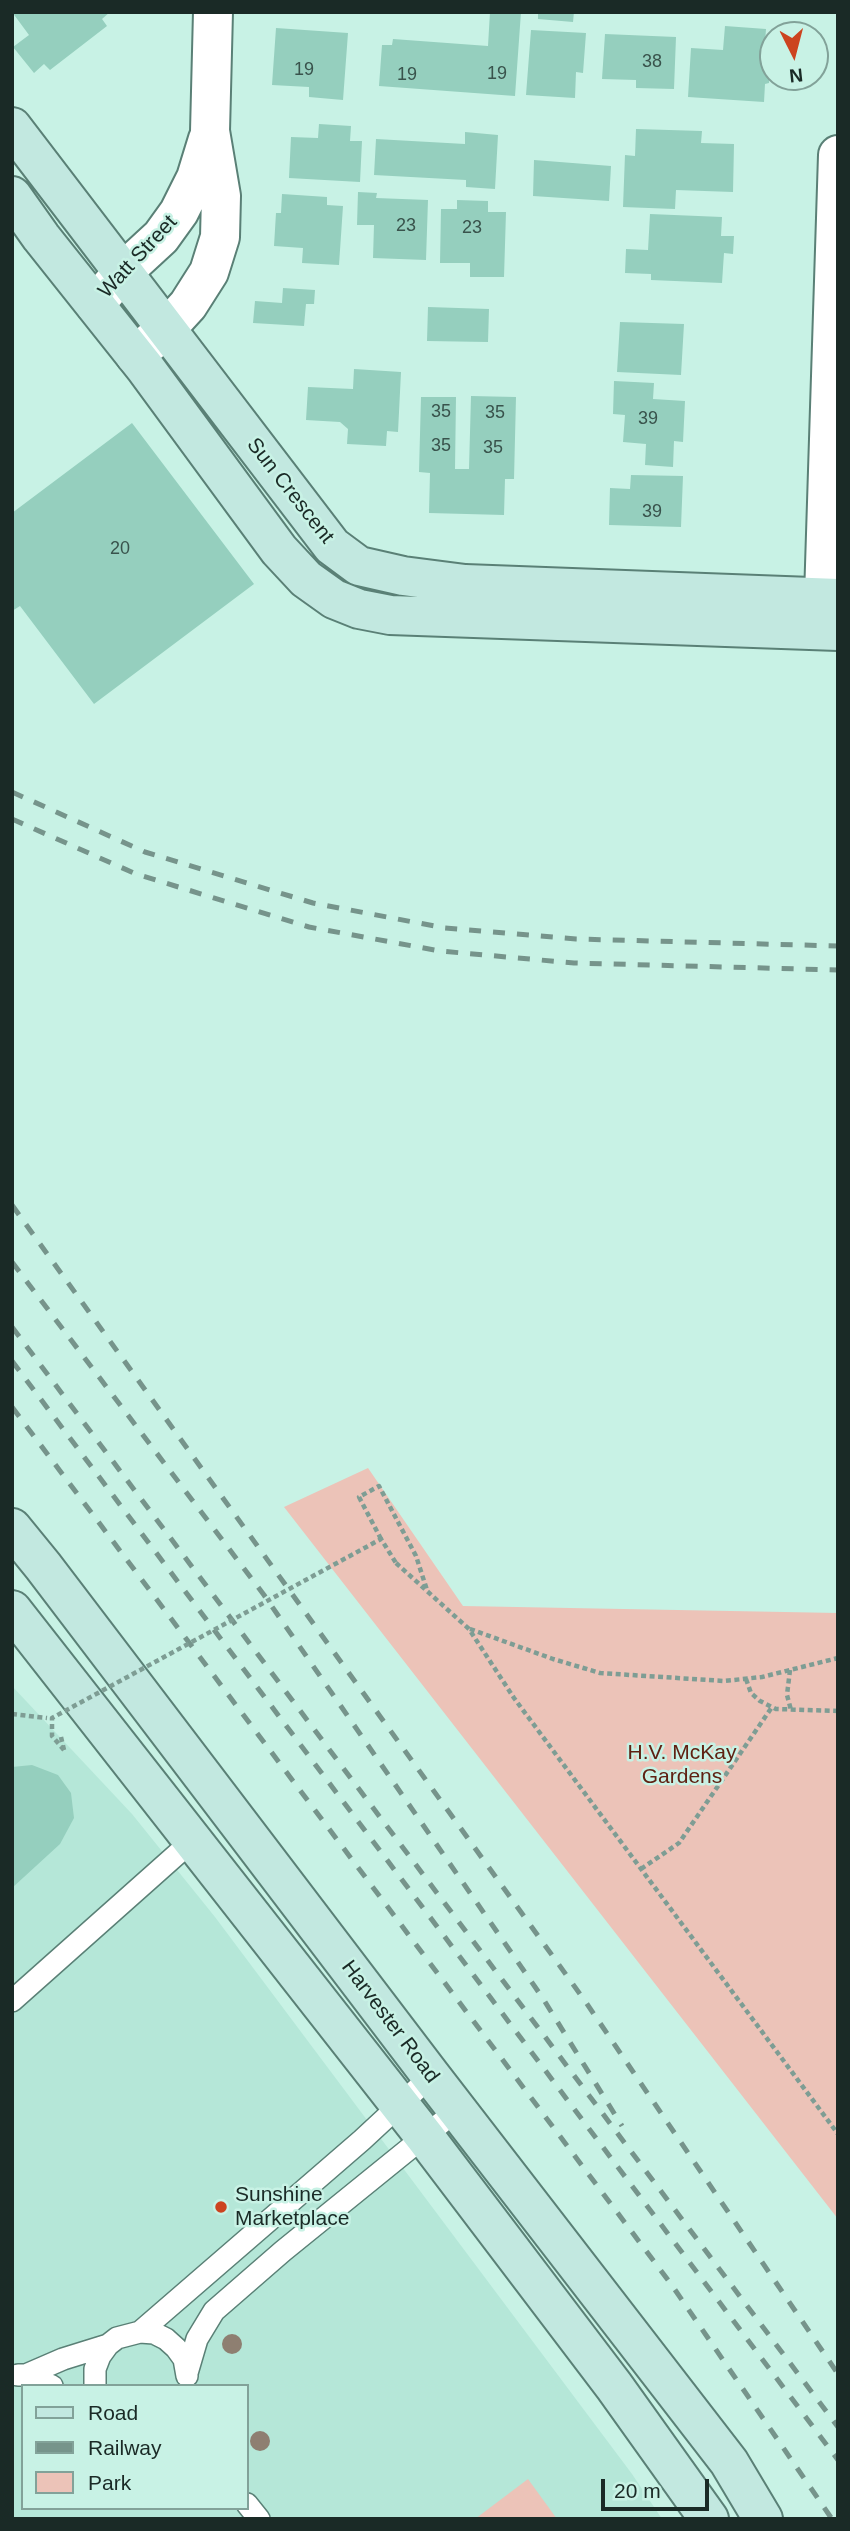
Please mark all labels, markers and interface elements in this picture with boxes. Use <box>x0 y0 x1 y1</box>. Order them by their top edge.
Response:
north arrow <box>759 21 829 91</box>
house number: 38 <box>642 51 662 73</box>
house number: 19 <box>294 59 314 81</box>
house number: 19 <box>487 63 507 85</box>
house number: 19 <box>397 64 417 86</box>
text: N <box>788 64 804 87</box>
street label: Watt Street <box>93 210 183 304</box>
house number: 23 <box>396 215 416 237</box>
house number: 23 <box>462 217 482 239</box>
house number: 35 <box>431 401 451 423</box>
house number: 35 <box>485 402 505 424</box>
house number: 39 <box>638 408 658 430</box>
street label: Sun Crescent <box>241 433 339 549</box>
house number: 35 <box>431 435 451 457</box>
house number: 35 <box>483 437 503 459</box>
house number: 39 <box>642 501 662 523</box>
house number: 20 <box>110 538 130 560</box>
park label: H.V. McKay Gardens <box>628 1740 736 1790</box>
street label: Harvester Road <box>336 1956 444 2088</box>
place label: Sunshine Marketplace <box>235 2182 349 2232</box>
marker: Sunshine Marketplace <box>213 2199 229 2215</box>
legend <box>21 2384 248 2510</box>
text: Road <box>88 2401 138 2424</box>
text: Railway <box>88 2436 162 2459</box>
scale bar <box>605 2464 714 2508</box>
text: Park <box>88 2471 131 2494</box>
text: 20 m <box>614 2479 661 2502</box>

